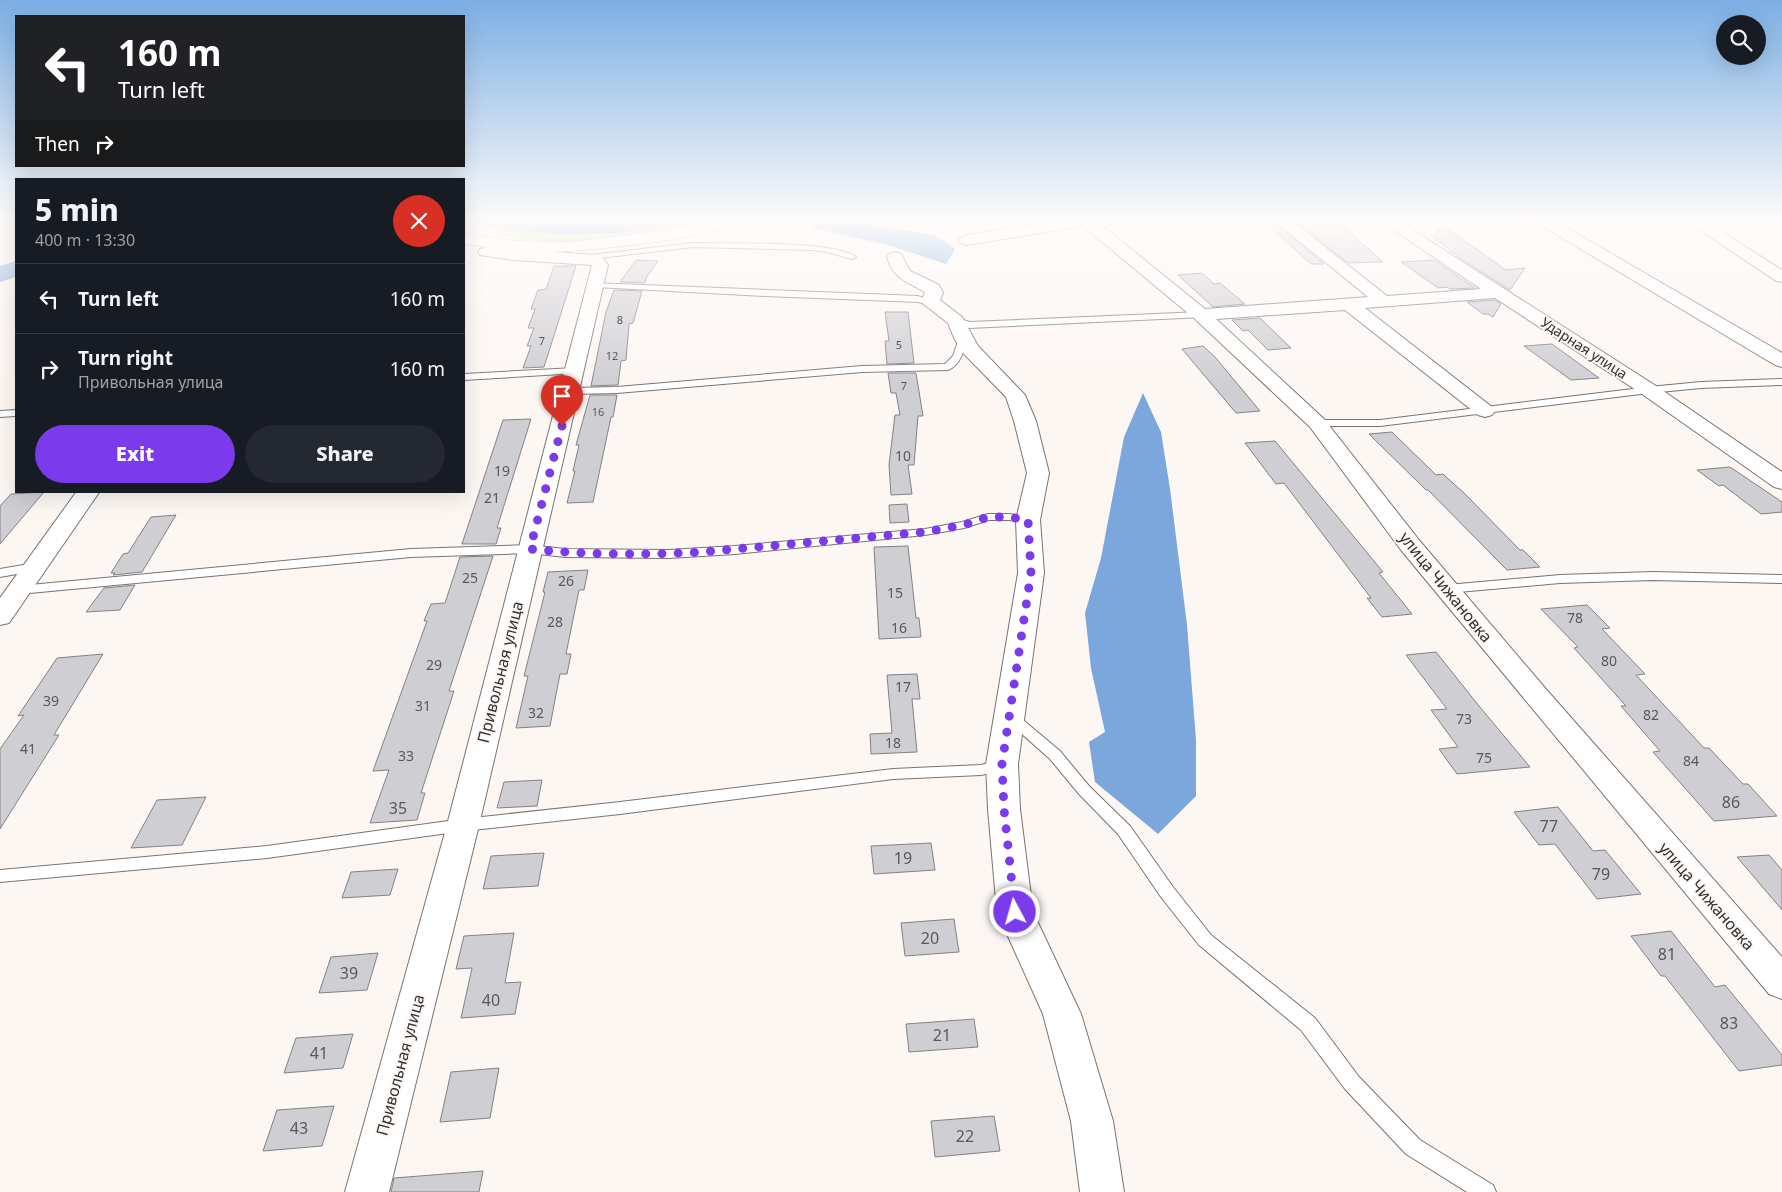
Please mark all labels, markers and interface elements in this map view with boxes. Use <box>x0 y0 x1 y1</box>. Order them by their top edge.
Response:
map controls <box>1716 15 1766 65</box>
button: search <box>1716 15 1766 65</box>
text: 160 m <box>118 29 221 76</box>
icon: left <box>35 35 100 100</box>
text: Turn left <box>118 74 205 104</box>
icon: right <box>90 130 118 158</box>
text: Then <box>35 131 80 157</box>
text: 5 min <box>35 189 119 230</box>
button: close <box>393 195 445 247</box>
text: 400 m · 13:30 <box>35 229 135 251</box>
icon: left <box>35 285 63 313</box>
text: Turn left <box>78 286 159 312</box>
text: 160 m <box>390 286 445 312</box>
house number: 8 <box>617 312 623 327</box>
street label: Ударная улица <box>1537 312 1631 383</box>
house number: 7 <box>539 333 545 348</box>
house number: 5 <box>896 337 902 352</box>
text: Turn right <box>78 345 173 371</box>
house number: 12 <box>606 348 618 363</box>
icon: right <box>35 355 63 383</box>
text: 160 m <box>390 356 445 382</box>
text: Привольная улица <box>78 371 224 393</box>
pin <box>541 375 583 426</box>
house number: 7 <box>901 378 907 393</box>
icon: arrive <box>548 382 576 410</box>
house number: 16 <box>592 404 604 419</box>
button: Exit <box>35 425 235 483</box>
button: Share <box>245 425 445 483</box>
house number: 10 <box>895 446 911 465</box>
house number: 19 <box>494 461 510 480</box>
house number: 21 <box>484 488 500 507</box>
street label: улица Чижановка <box>1395 527 1497 647</box>
house number: 25 <box>462 568 478 587</box>
house number: 26 <box>558 571 574 590</box>
house number: 15 <box>887 583 903 602</box>
street label: Привольная улица <box>472 599 528 745</box>
house number: 78 <box>1567 608 1583 627</box>
house number: 28 <box>547 612 563 631</box>
house number: 16 <box>891 618 907 637</box>
house number: 80 <box>1601 651 1617 670</box>
house number: 29 <box>426 655 442 674</box>
house number: 17 <box>895 677 911 696</box>
house number: 39 <box>43 691 59 710</box>
house number: 31 <box>415 696 431 715</box>
house number: 32 <box>528 703 544 722</box>
house number: 82 <box>1643 705 1659 724</box>
house number: 73 <box>1456 709 1472 728</box>
house number: 18 <box>885 733 901 752</box>
house number: 41 <box>20 739 36 758</box>
house number: 33 <box>398 746 414 765</box>
house number: 75 <box>1476 748 1492 767</box>
house number: 84 <box>1683 751 1699 770</box>
house number: 86 <box>1722 791 1740 813</box>
house number: 35 <box>389 797 407 819</box>
house number: 77 <box>1540 815 1558 837</box>
street label: улица Чижановка <box>1654 837 1760 955</box>
house number: 19 <box>894 847 912 869</box>
house number: 79 <box>1592 863 1610 885</box>
position arrow <box>988 885 1040 937</box>
house number: 20 <box>921 927 939 949</box>
house number: 81 <box>1658 943 1676 965</box>
house number: 39 <box>340 962 358 984</box>
house number: 40 <box>482 989 500 1011</box>
street label: Привольная улица <box>371 992 429 1138</box>
house number: 83 <box>1720 1012 1738 1034</box>
house number: 21 <box>933 1024 951 1046</box>
house number: 41 <box>310 1042 328 1064</box>
house number: 43 <box>290 1117 308 1139</box>
house number: 22 <box>956 1125 974 1147</box>

